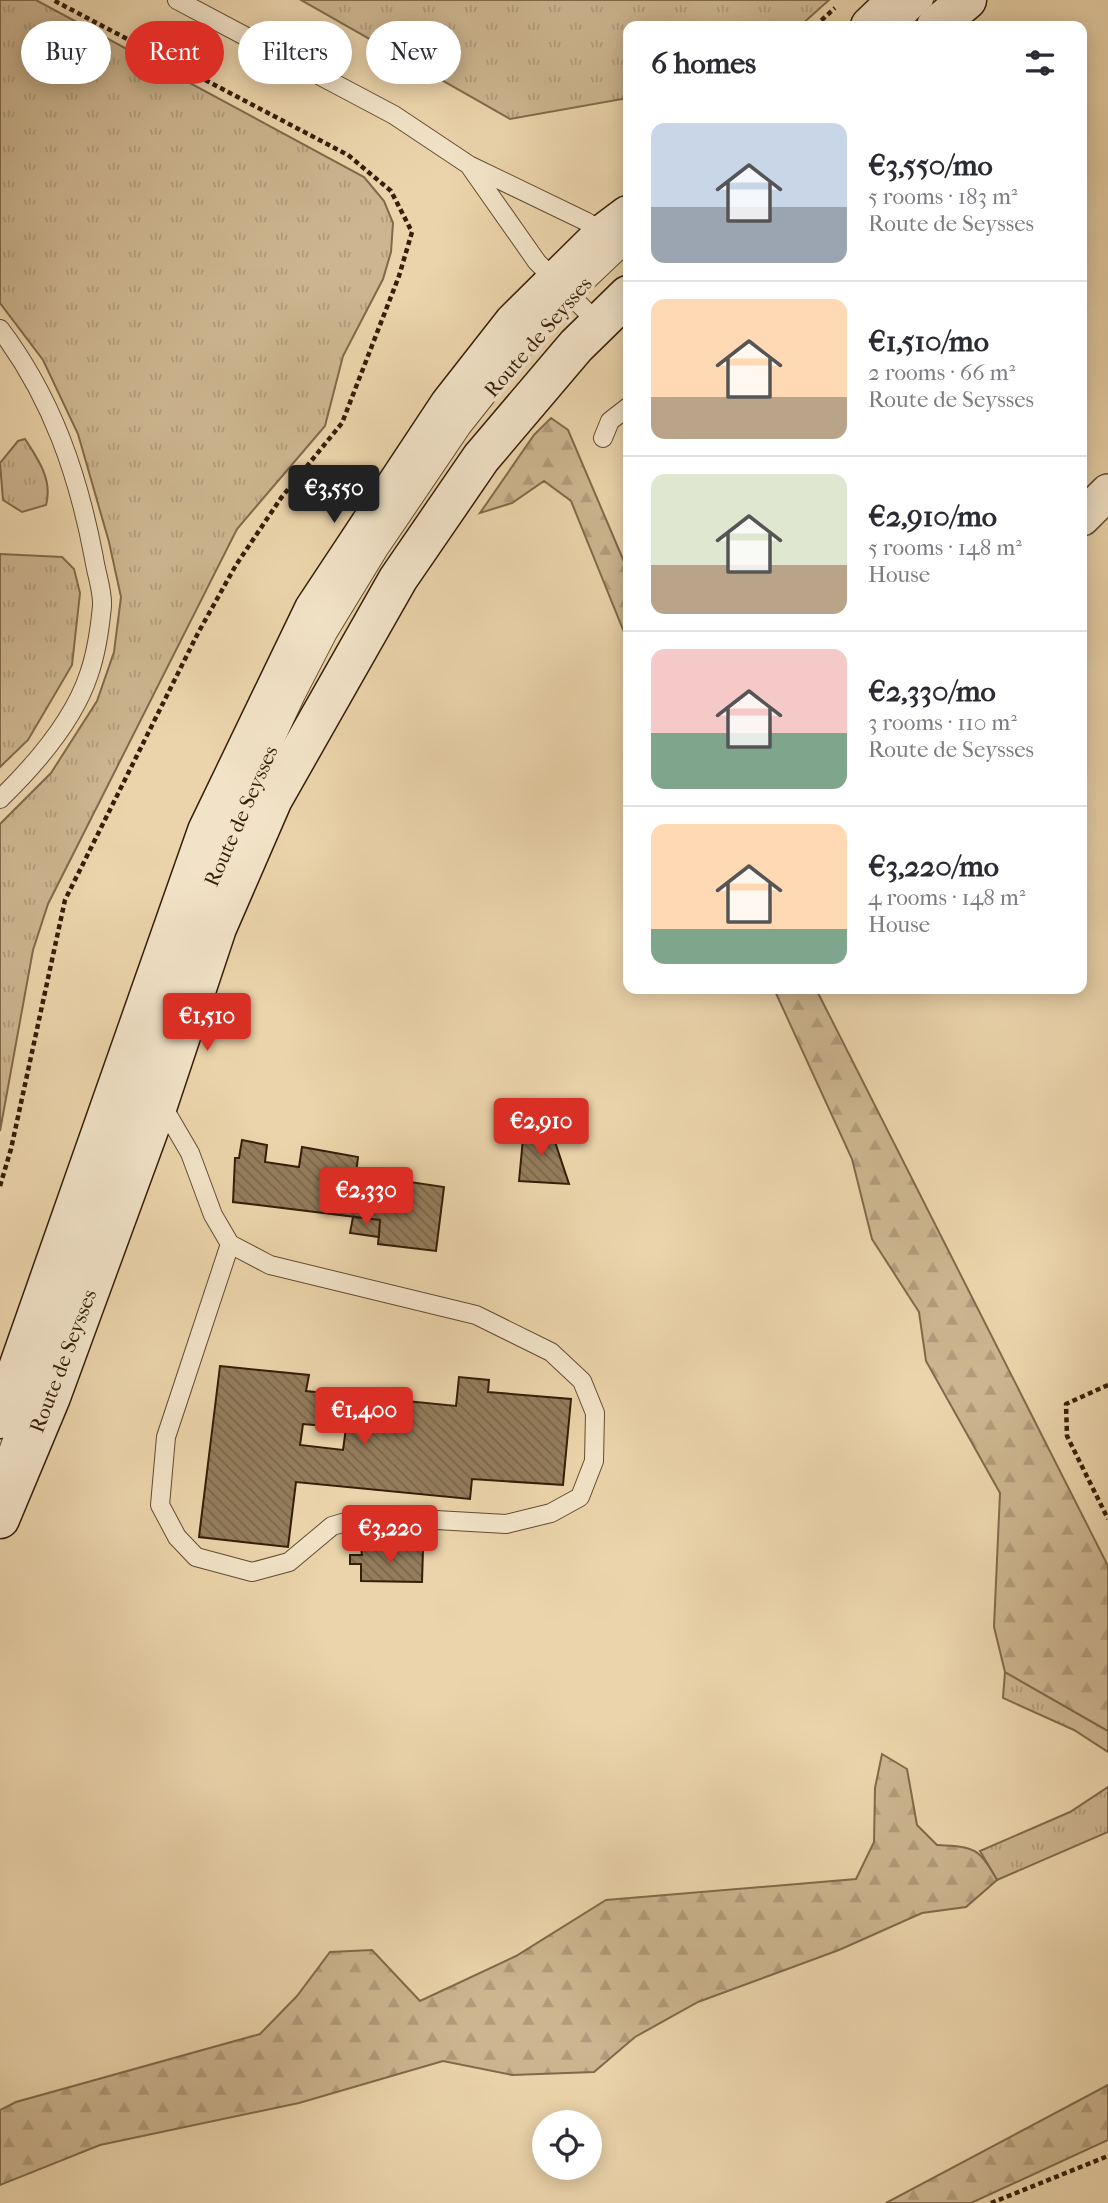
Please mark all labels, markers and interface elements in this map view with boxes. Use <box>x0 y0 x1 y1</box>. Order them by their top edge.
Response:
chip: Buy <box>21 21 111 84</box>
chip: Rent <box>125 21 224 84</box>
chip: Filters <box>238 21 352 84</box>
chip: New <box>366 21 461 84</box>
icon: filters <box>1021 44 1059 82</box>
text: 6 homes <box>651 46 756 81</box>
text: €3,550/mo <box>868 148 993 183</box>
icon: home <box>707 151 791 235</box>
text: 5 rooms · 183 m² <box>868 183 1018 210</box>
text: Route de Seysses <box>868 210 1034 237</box>
street label: Route de Seysses <box>479 272 597 402</box>
text: €1,510/mo <box>868 324 989 359</box>
icon: home <box>707 327 791 411</box>
text: 2 rooms · 66 m² <box>868 359 1015 386</box>
text: Route de Seysses <box>868 386 1034 413</box>
pin: €3,550 <box>277 466 391 525</box>
text: €3,550 <box>304 474 364 501</box>
text: €2,910/mo <box>868 499 997 534</box>
icon: home <box>707 502 791 586</box>
text: 5 rooms · 148 m² <box>868 534 1022 561</box>
text: House <box>868 561 930 588</box>
text: €2,330/mo <box>868 674 996 709</box>
icon: home <box>707 677 791 761</box>
text: 3 rooms · 110 m² <box>868 709 1017 736</box>
text: Route de Seysses <box>868 736 1034 763</box>
street label: Route de Seysses <box>199 742 283 890</box>
text: €3,220/mo <box>868 849 999 884</box>
icon: home <box>707 852 791 936</box>
text: 4 rooms · 148 m² <box>868 884 1025 911</box>
text: House <box>868 911 930 938</box>
pin: €1,510 <box>150 993 264 1053</box>
text: €1,510 <box>179 1002 235 1029</box>
pin: €2,910 <box>484 1098 598 1158</box>
text: €2,910 <box>510 1107 572 1134</box>
pin: €2,330 <box>309 1168 423 1227</box>
text: €2,330 <box>335 1176 397 1203</box>
street label: Route de Seysses <box>25 1286 101 1436</box>
pin: €1,400 <box>307 1388 421 1447</box>
text: €1,400 <box>331 1396 397 1423</box>
pin: €3,220 <box>333 1506 447 1565</box>
text: €3,220 <box>358 1514 422 1541</box>
map controls <box>532 2110 602 2180</box>
button: locate <box>532 2110 602 2180</box>

